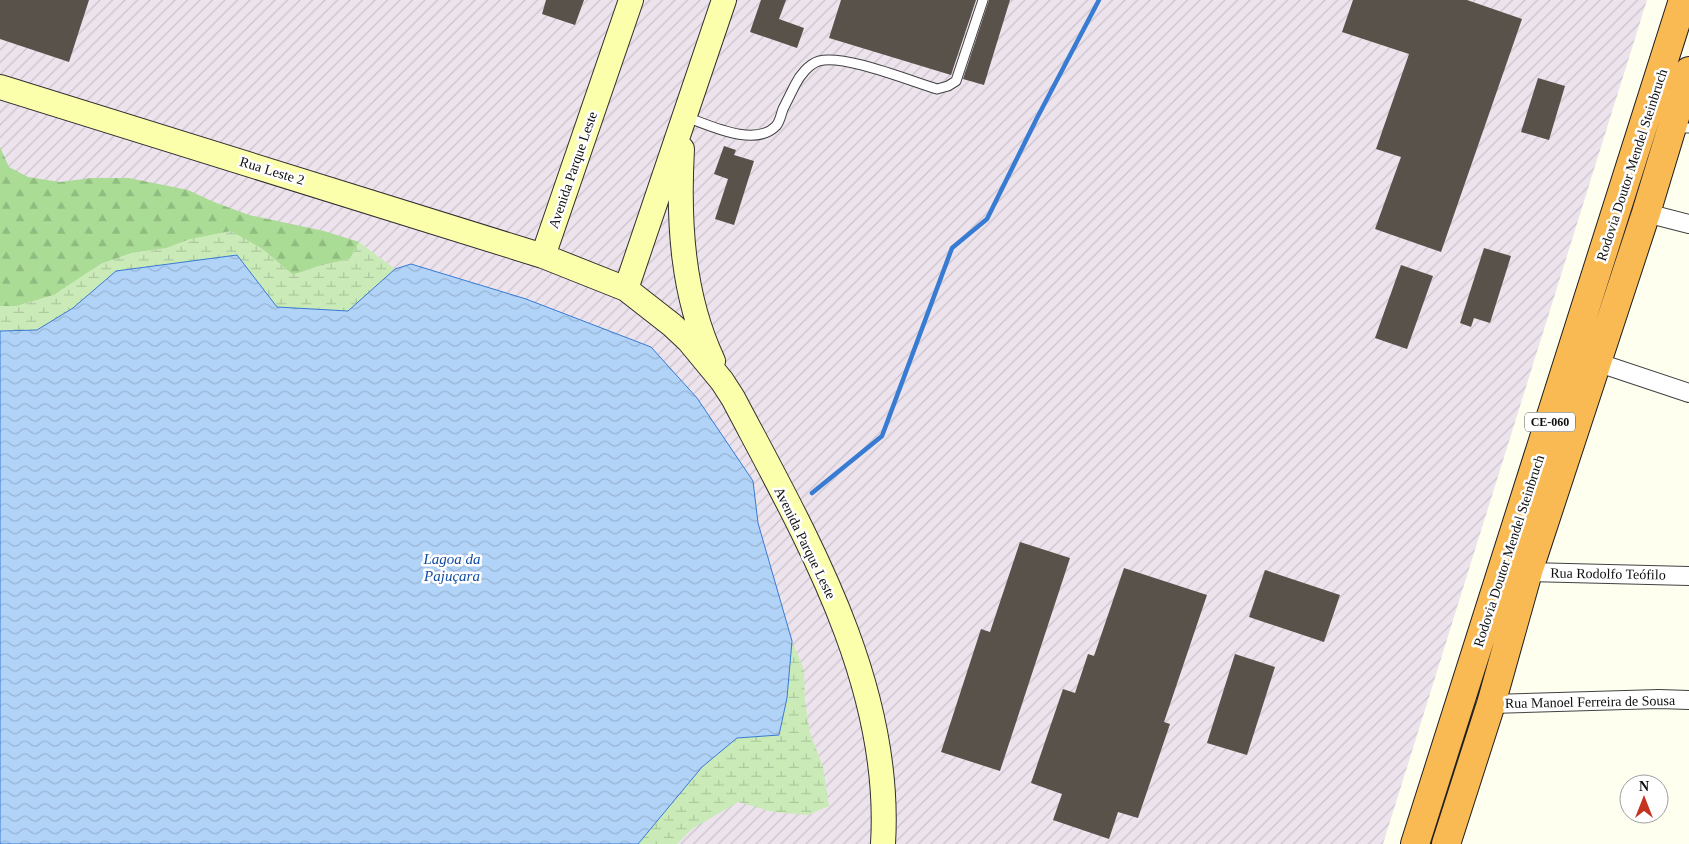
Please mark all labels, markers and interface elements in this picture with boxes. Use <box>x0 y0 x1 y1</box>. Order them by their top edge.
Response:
street label: Rodovia Doutor Mendel Steinbruch <box>1594 67 1670 263</box>
street label: Avenida Parque Leste <box>546 110 600 230</box>
street label: Rua Leste 2 <box>238 154 306 188</box>
road number: CE-060 <box>1525 412 1575 432</box>
street label: Rodovia Doutor Mendel Steinbruch <box>1471 453 1547 649</box>
street label: Avenida Parque Leste <box>771 485 839 601</box>
water label: Lagoa da Pajuçara <box>422 551 481 584</box>
street label: Rua Rodolfo Teófilo <box>1550 565 1666 583</box>
street label: Rua Manoel Ferreira de Sousa <box>1505 693 1676 711</box>
north arrow <box>1619 774 1669 824</box>
text: N <box>1639 779 1649 794</box>

